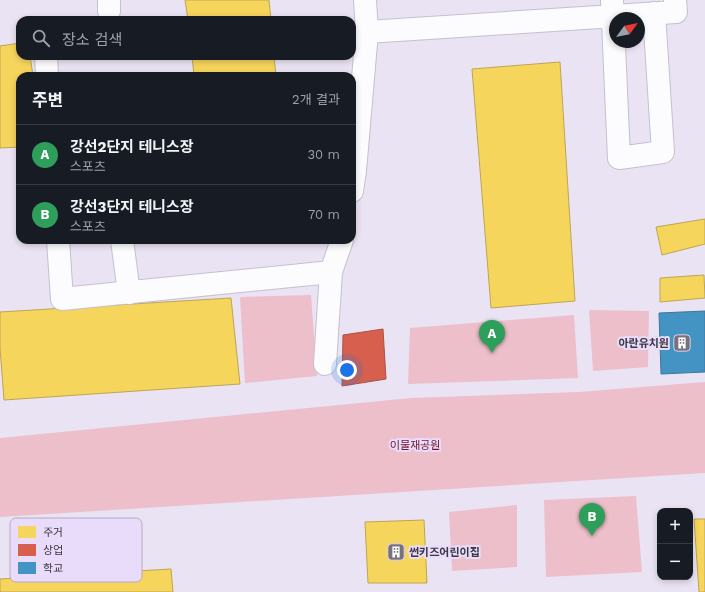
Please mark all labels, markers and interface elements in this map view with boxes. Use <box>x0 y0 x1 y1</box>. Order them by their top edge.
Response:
north arrow <box>609 12 645 48</box>
search box <box>16 16 356 60</box>
icon: search <box>30 27 52 49</box>
text: 장소 검색 <box>62 31 122 49</box>
text: 주변 <box>32 90 63 110</box>
text: 2개 결과 <box>292 92 340 107</box>
text: 강선2단지 테니스장 <box>70 138 194 156</box>
text: A <box>41 147 49 162</box>
text: 30 m <box>308 147 340 162</box>
text: 스포츠 <box>70 159 106 174</box>
text: 강선3단지 테니스장 <box>70 198 194 216</box>
text: B <box>41 207 49 222</box>
text: 70 m <box>308 207 340 222</box>
text: 스포츠 <box>70 219 106 234</box>
pin: A <box>479 320 505 353</box>
building icon: 아란유치원 <box>672 333 692 353</box>
place label: 아란유치원 <box>618 337 669 350</box>
your location <box>337 360 357 380</box>
park label: 이물재공원 <box>390 439 440 452</box>
pin: B <box>579 503 605 536</box>
map controls <box>657 508 693 580</box>
button: + <box>657 508 693 544</box>
legend <box>10 518 142 582</box>
text: 주거 <box>43 526 63 539</box>
building icon: 썬키즈어린이집 <box>386 542 406 562</box>
text: 상업 <box>43 544 63 557</box>
button: − <box>657 544 693 580</box>
place label: 썬키즈어린이집 <box>409 546 480 559</box>
text: 학교 <box>43 562 63 575</box>

